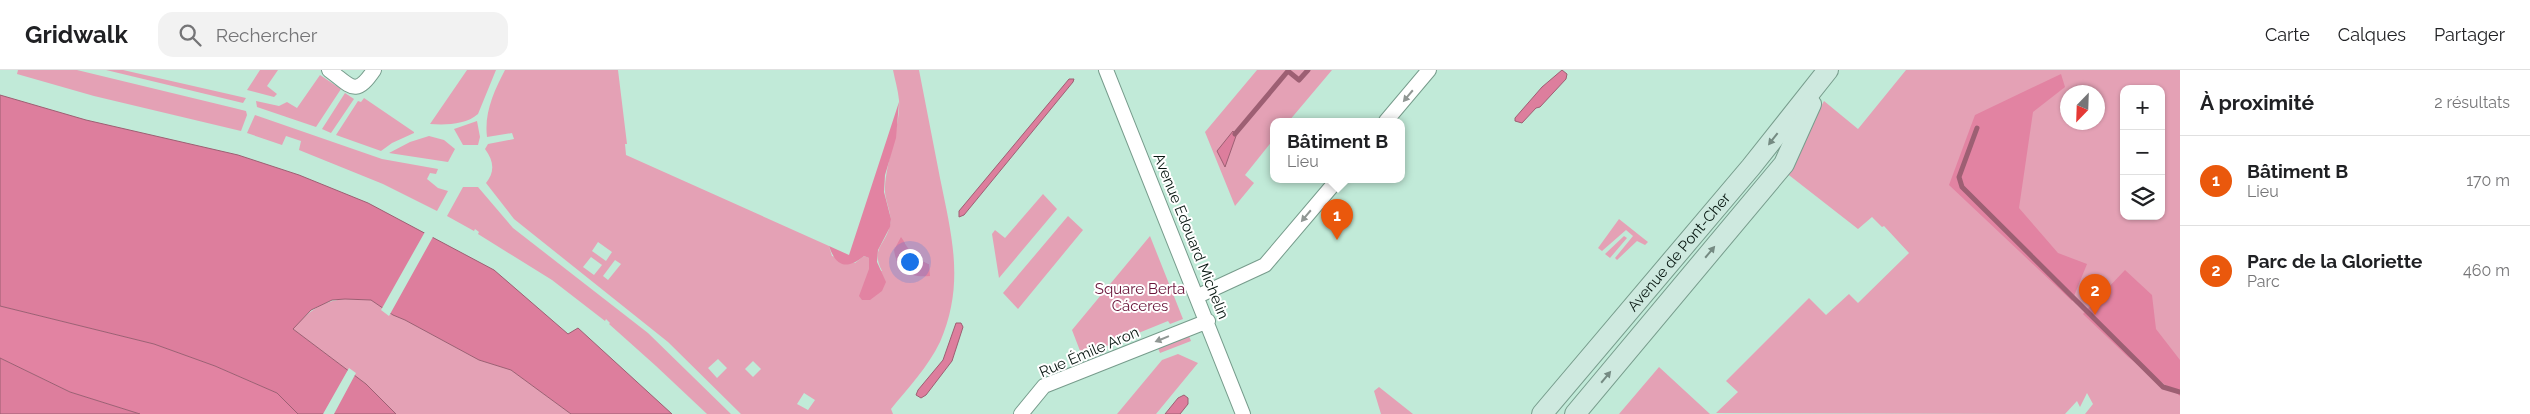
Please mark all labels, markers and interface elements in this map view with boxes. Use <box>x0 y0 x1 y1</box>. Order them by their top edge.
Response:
search box <box>158 12 508 57</box>
text: Gridwalk <box>25 20 128 49</box>
icon: search <box>176 21 204 49</box>
text: Rechercher <box>216 24 317 46</box>
text: Carte <box>2265 24 2310 45</box>
text: Calques <box>2338 24 2406 45</box>
text: Partager <box>2434 24 2505 45</box>
north arrow <box>2060 85 2105 130</box>
map controls <box>2120 85 2165 220</box>
button: + <box>2120 85 2165 130</box>
one-way arrow <box>1402 89 1413 102</box>
text: À proximité <box>2200 90 2314 115</box>
text: 2 résultats <box>2434 93 2510 112</box>
popup <box>1270 118 1405 183</box>
text: Bâtiment B <box>1287 130 1388 152</box>
button: − <box>2120 130 2165 175</box>
one-way arrow <box>1767 132 1778 145</box>
street label: Avenue Edouard Michelin <box>1149 150 1233 322</box>
text: Lieu <box>1287 152 1319 171</box>
text: Bâtiment B <box>2247 160 2348 182</box>
text: 1 <box>2212 171 2220 190</box>
text: 170 m <box>2466 171 2510 190</box>
button: layers <box>2120 175 2165 220</box>
text: Lieu <box>2247 182 2279 201</box>
street label: Avenue de Pont-Cher <box>1624 189 1735 315</box>
pin: 1 <box>1321 199 1353 240</box>
one-way arrow <box>1301 209 1312 222</box>
one-way arrow <box>1705 245 1716 258</box>
your location <box>897 249 923 275</box>
text: Parc de la Gloriette <box>2247 250 2422 272</box>
text: 2 <box>2211 261 2221 280</box>
text: 460 m <box>2463 261 2510 280</box>
text: Parc <box>2247 272 2280 291</box>
pin: 2 <box>2079 274 2111 315</box>
park label: Square Berta Cáceres <box>1095 280 1185 315</box>
street label: Rue Émile Aron <box>1037 323 1141 381</box>
one-way arrow <box>1155 336 1170 343</box>
one-way arrow <box>1601 370 1612 383</box>

